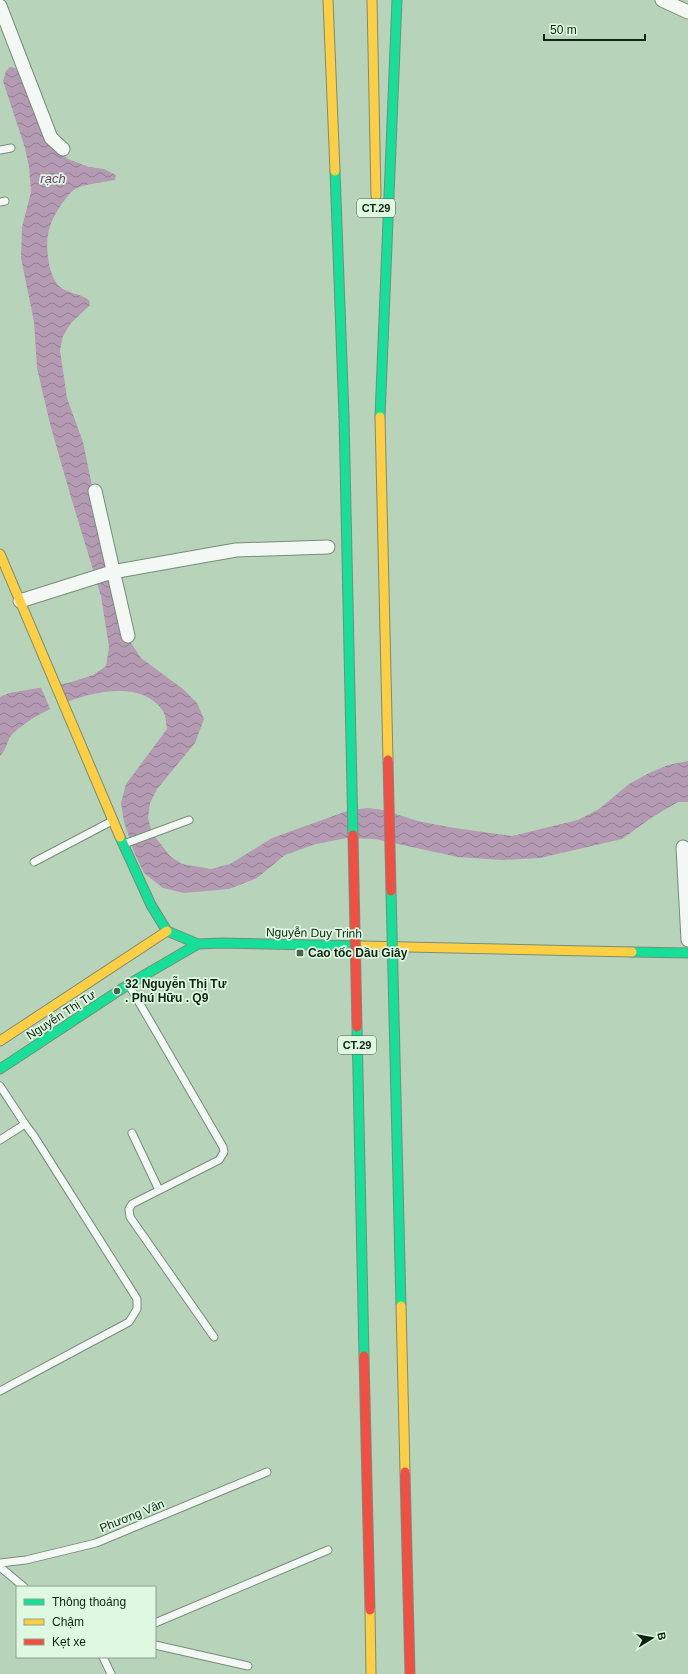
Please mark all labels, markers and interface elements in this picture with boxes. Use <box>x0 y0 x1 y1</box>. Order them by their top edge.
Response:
scale bar <box>544 16 645 42</box>
text: 50 m <box>550 23 577 37</box>
water label: rạch <box>40 171 66 186</box>
road number: CT.29 <box>357 199 395 217</box>
street label: Nguyễn Duy Trinh <box>266 924 362 941</box>
place label: Cao tốc Dầu Giây <box>308 946 408 960</box>
marker: Cao tốc Dầu Giây <box>295 948 305 958</box>
place label: 32 Nguyễn Thị Tư . Phú Hữu . Q9 <box>125 976 227 1005</box>
marker: 32 Nguyễn Thị Tư . Phú Hữu . Q9 <box>112 986 122 996</box>
street label: Nguyễn Thị Tư <box>23 987 98 1043</box>
road number: CT.29 <box>338 1036 376 1054</box>
street label: Phương Vân <box>98 1497 166 1535</box>
legend <box>16 1586 156 1658</box>
text: Thông thoáng <box>52 1595 126 1609</box>
text: Chậm <box>52 1615 84 1629</box>
north arrow <box>632 1618 672 1658</box>
text: B <box>655 1631 668 1641</box>
text: Kẹt xe <box>52 1635 86 1649</box>

